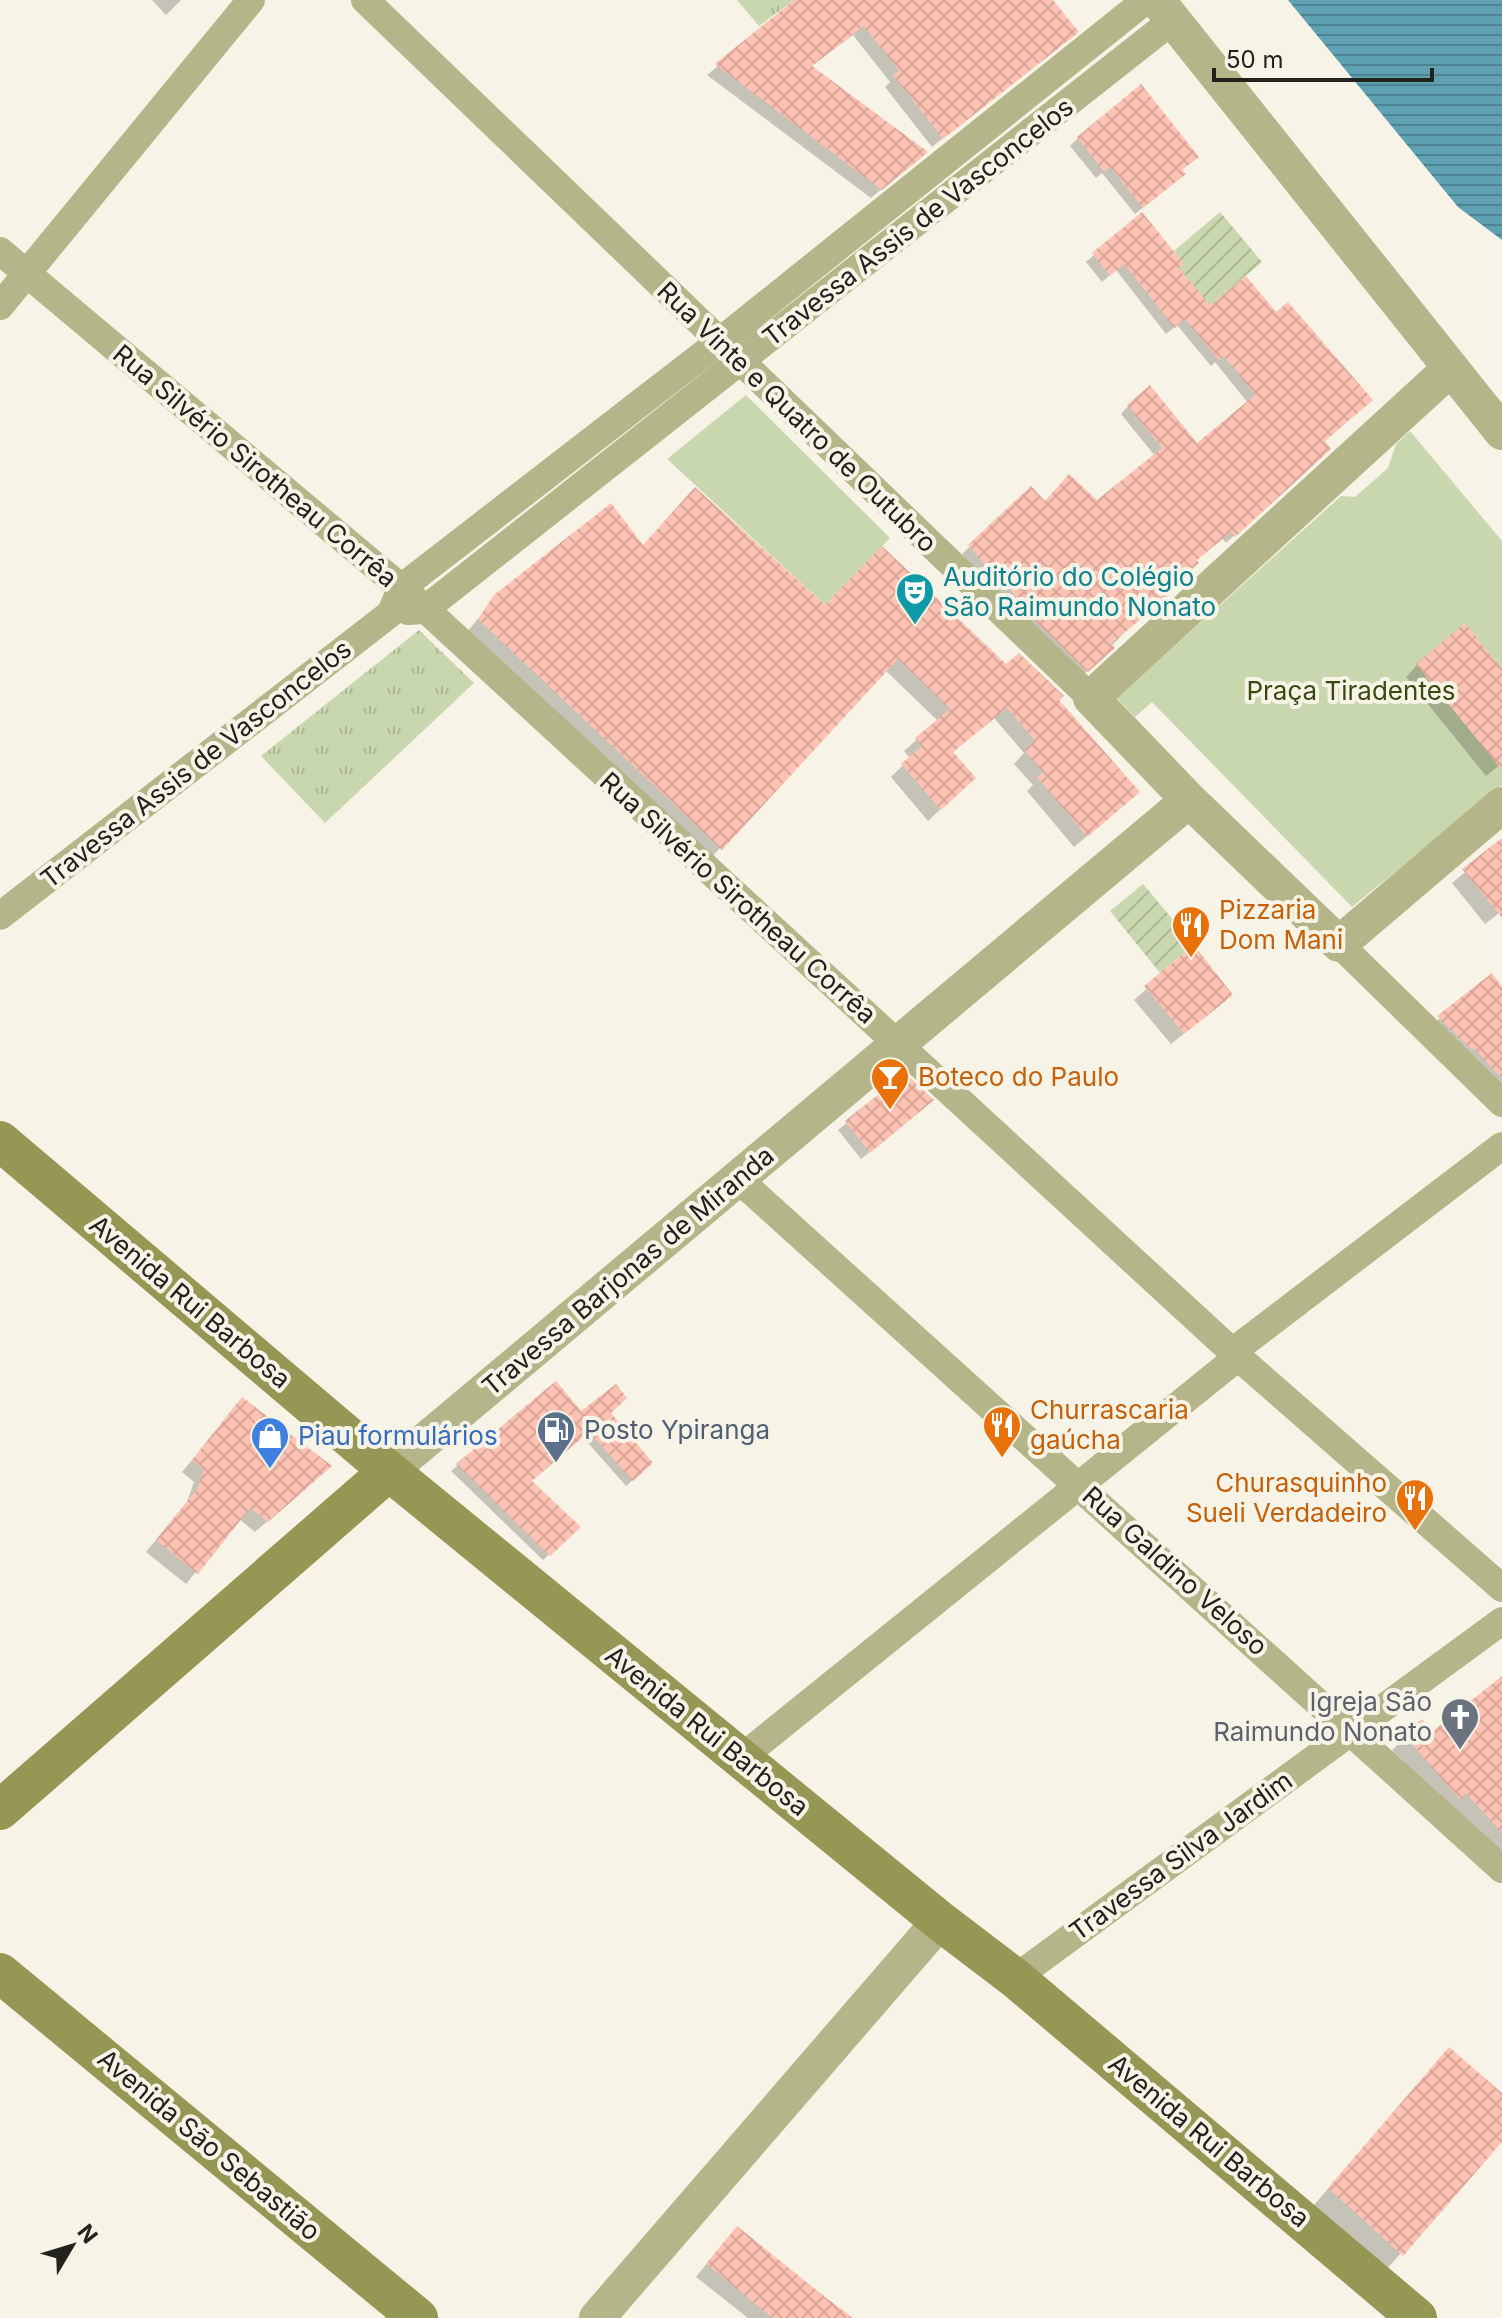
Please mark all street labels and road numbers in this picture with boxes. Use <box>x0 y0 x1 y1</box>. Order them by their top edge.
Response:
street label: Travessa Assis de Vasconcelos <box>756 91 1079 352</box>
street label: Rua Vinte e Quatro de Outubro <box>651 275 943 558</box>
street label: Rua Silvério Sirotheau Corrêa <box>107 338 403 593</box>
street label: Travessa Assis de Vasconcelos <box>34 633 357 894</box>
street label: Rua Silvério Sirotheau Corrêa <box>594 765 883 1030</box>
street label: Travessa Barjonas de Miranda <box>476 1139 780 1402</box>
street label: Avenida Rui Barbosa <box>84 1209 297 1395</box>
street label: Rua Galdino Veloso <box>1077 1480 1274 1662</box>
street label: Avenida Rui Barbosa <box>600 1639 815 1822</box>
street label: Travessa Silva Jardim <box>1063 1764 1298 1947</box>
street label: Avenida São Sebastião <box>92 2043 327 2247</box>
street label: Avenida Rui Barbosa <box>1103 2048 1316 2234</box>

